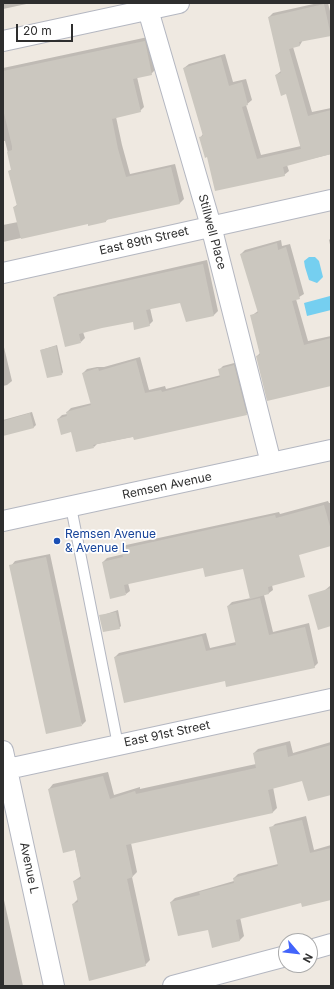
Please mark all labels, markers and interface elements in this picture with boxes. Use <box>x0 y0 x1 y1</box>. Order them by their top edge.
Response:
scale bar <box>18 16 75 42</box>
text: 20 m <box>23 23 52 38</box>
street label: Stillwell Place <box>195 193 229 271</box>
street label: East 89th Street <box>98 224 190 258</box>
street label: Remsen Avenue <box>121 469 213 503</box>
place label: Remsen Avenue & Avenue L <box>65 527 156 555</box>
marker: Remsen Avenue & Avenue L <box>52 536 62 546</box>
street label: East 91st Street <box>123 718 211 750</box>
street label: Avenue L <box>17 841 41 895</box>
north arrow <box>278 933 318 973</box>
text: N <box>300 951 316 965</box>

